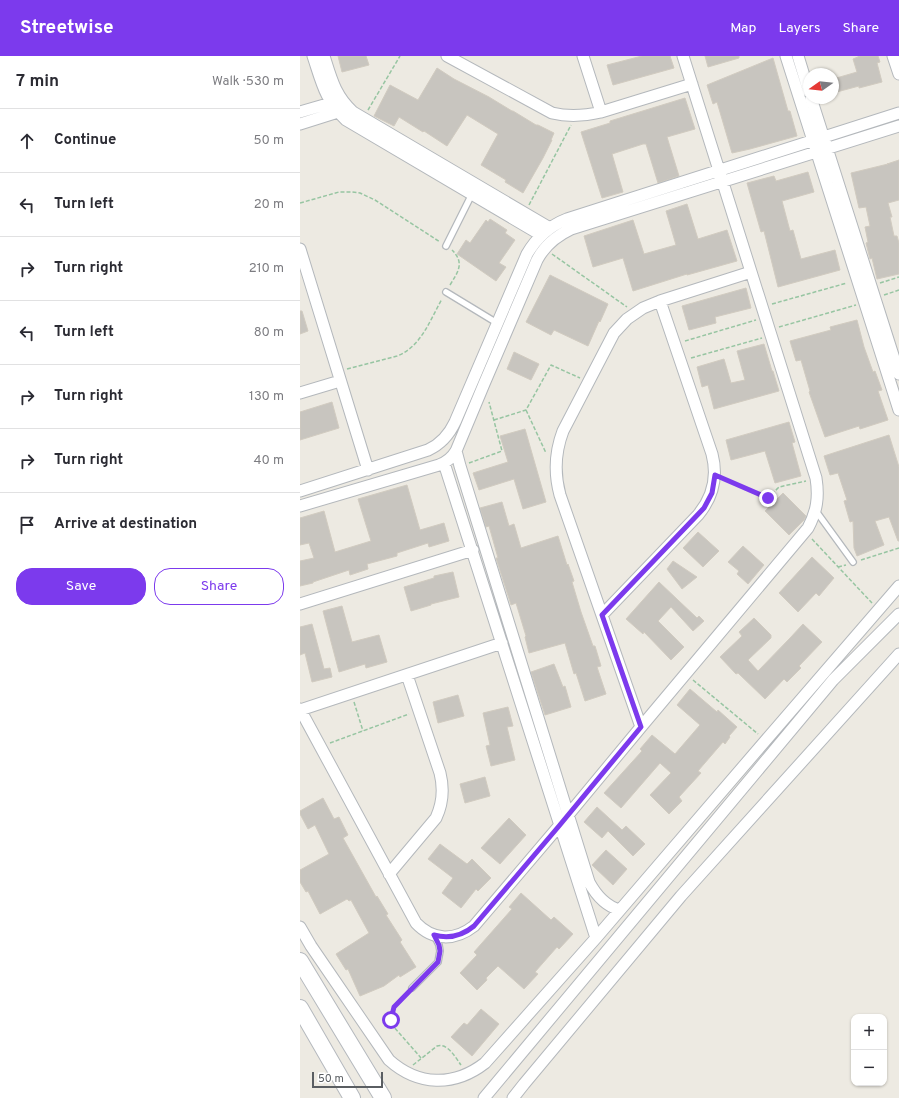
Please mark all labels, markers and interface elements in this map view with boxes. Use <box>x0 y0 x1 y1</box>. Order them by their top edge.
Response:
text: Streetwise <box>20 16 113 40</box>
text: Map <box>730 20 756 37</box>
text: Layers <box>778 20 820 37</box>
text: Share <box>842 20 879 37</box>
north arrow <box>803 68 839 104</box>
text: 7 min <box>16 71 59 93</box>
text: Walk · 530 m <box>212 74 284 90</box>
icon: ahead <box>16 130 38 152</box>
text: Continue <box>54 131 116 150</box>
text: 50 m <box>254 133 284 149</box>
icon: left <box>16 194 38 216</box>
text: Turn left <box>54 195 114 214</box>
text: 20 m <box>254 197 284 213</box>
icon: right <box>16 258 38 280</box>
text: Turn right <box>54 259 123 278</box>
text: 210 m <box>249 261 284 277</box>
icon: left <box>16 322 38 344</box>
text: Turn left <box>54 323 114 342</box>
text: 80 m <box>254 325 284 341</box>
icon: right <box>16 386 38 408</box>
text: Turn right <box>54 387 123 406</box>
text: 130 m <box>249 389 284 405</box>
icon: right <box>16 450 38 472</box>
text: Turn right <box>54 451 123 470</box>
text: 40 m <box>254 453 284 469</box>
route end <box>759 489 777 507</box>
icon: arrive <box>16 514 38 536</box>
text: Arrive at destination <box>54 515 197 534</box>
button: Save <box>16 568 146 605</box>
button: Share <box>154 568 284 605</box>
route start <box>382 1011 400 1029</box>
map controls <box>851 1014 887 1086</box>
button: + <box>851 1014 887 1050</box>
button: − <box>851 1050 887 1086</box>
scale bar <box>312 1070 383 1089</box>
text: 50 m <box>318 1072 344 1086</box>

